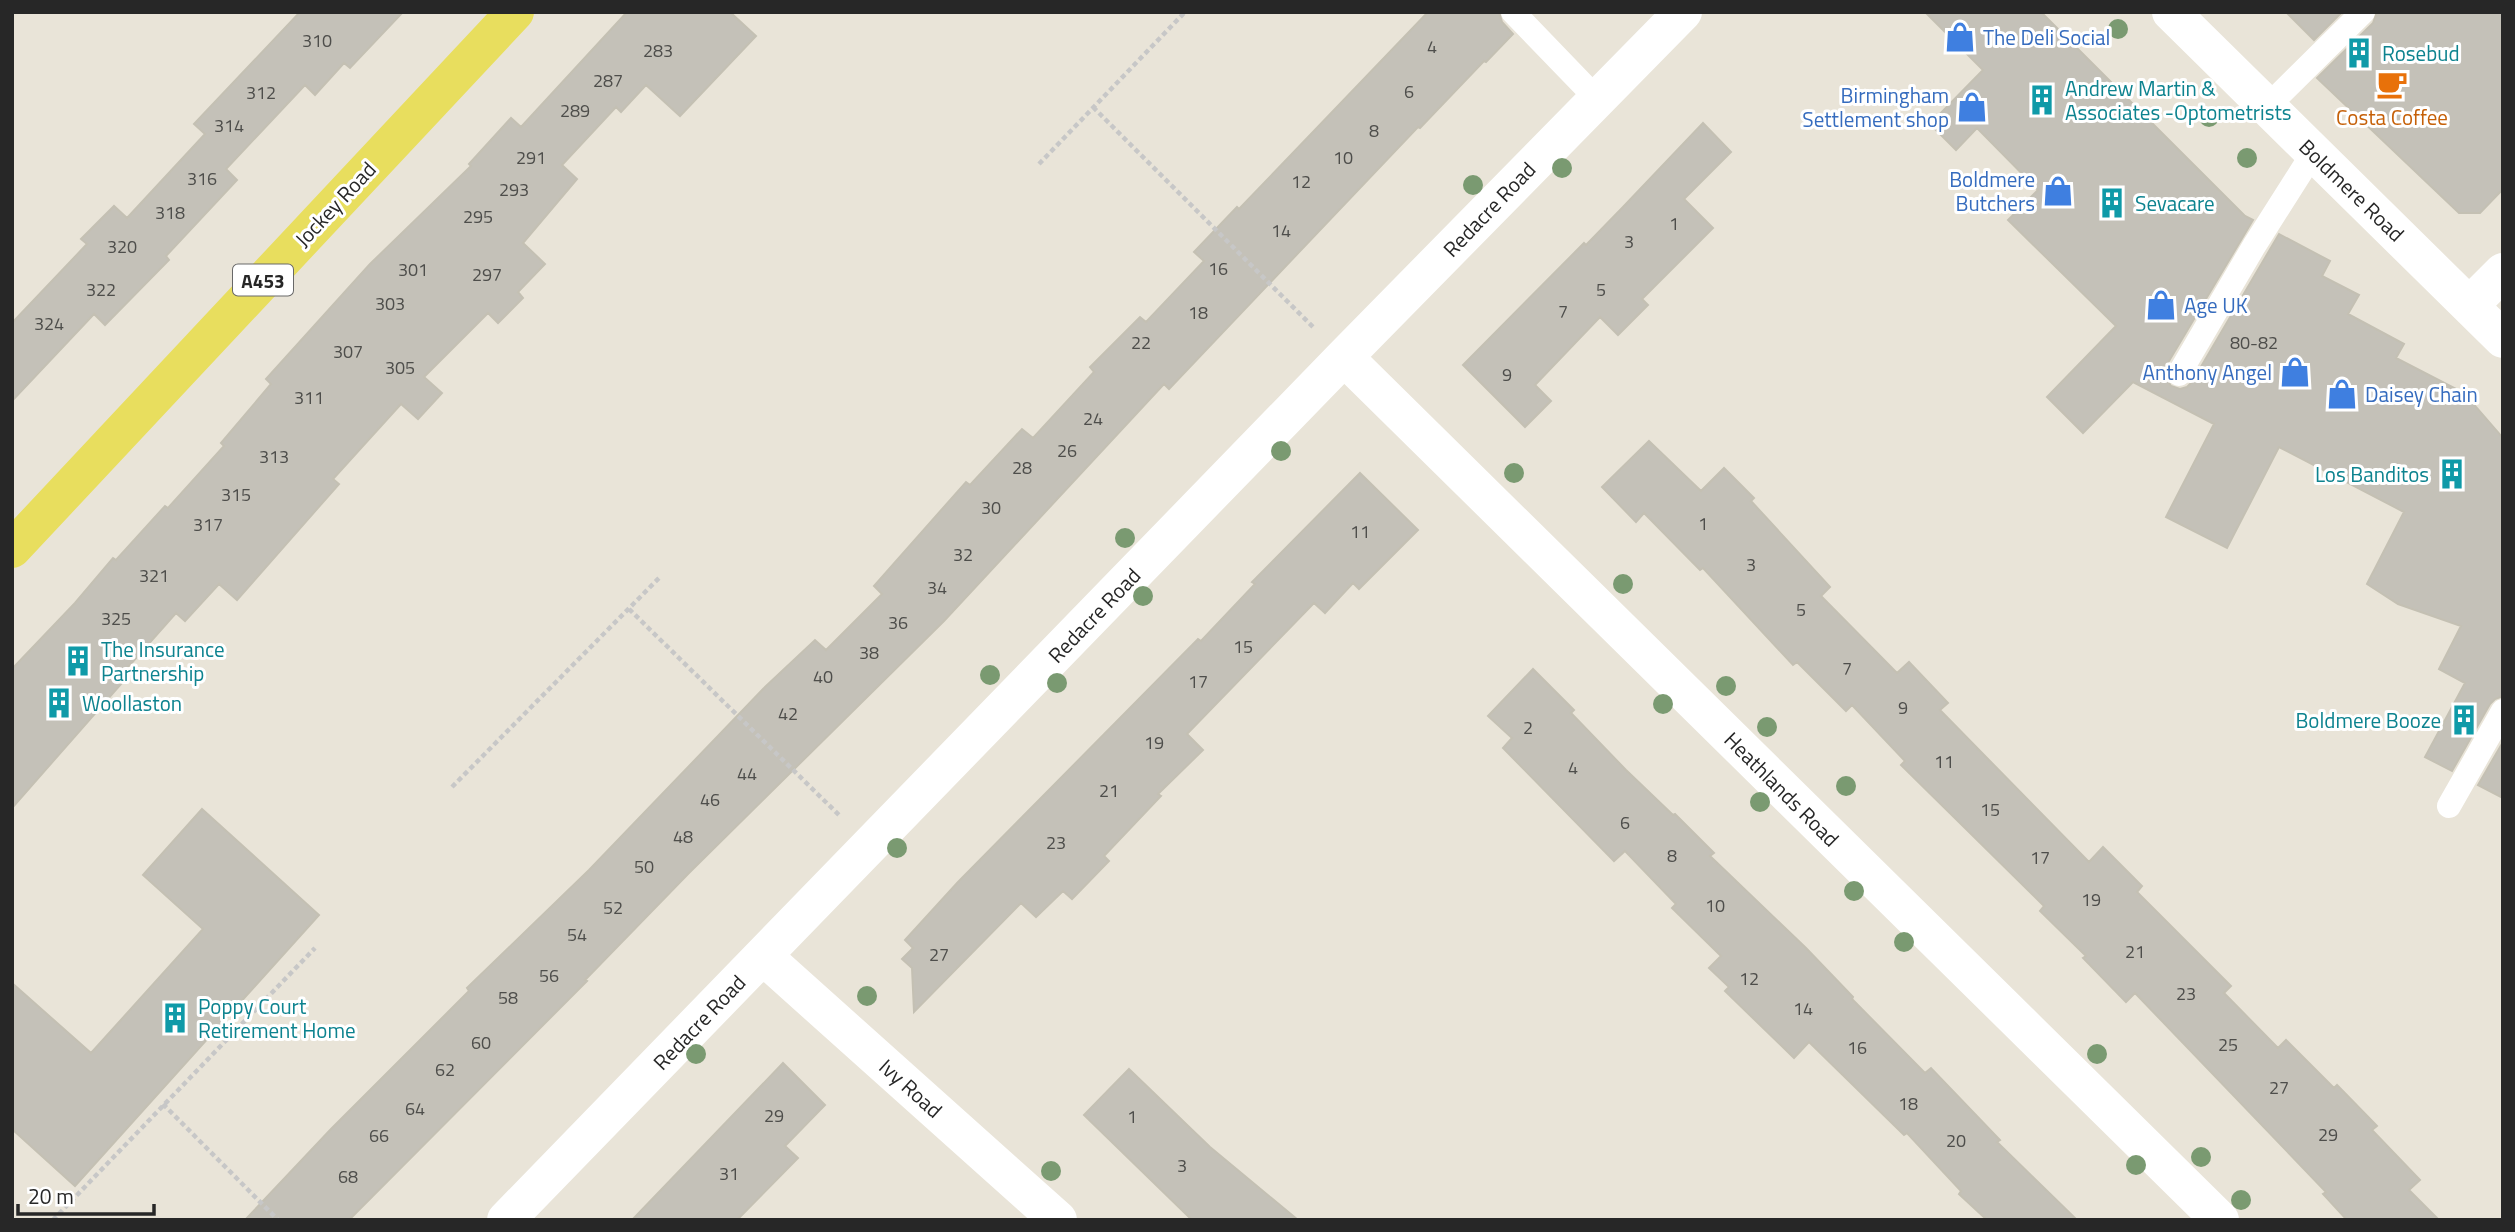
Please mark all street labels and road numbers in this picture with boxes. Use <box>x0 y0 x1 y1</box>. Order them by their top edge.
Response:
street label: Boldmere Road <box>2292 131 2412 249</box>
street label: Jockey Road <box>287 154 383 254</box>
street label: Redacre Road <box>1435 154 1543 264</box>
road number: A453 <box>233 264 293 296</box>
street label: Redacre Road <box>1040 560 1148 670</box>
street label: Heathlands Road <box>1717 724 1847 854</box>
street label: Redacre Road <box>645 967 753 1077</box>
street label: Ivy Road <box>872 1051 950 1125</box>

